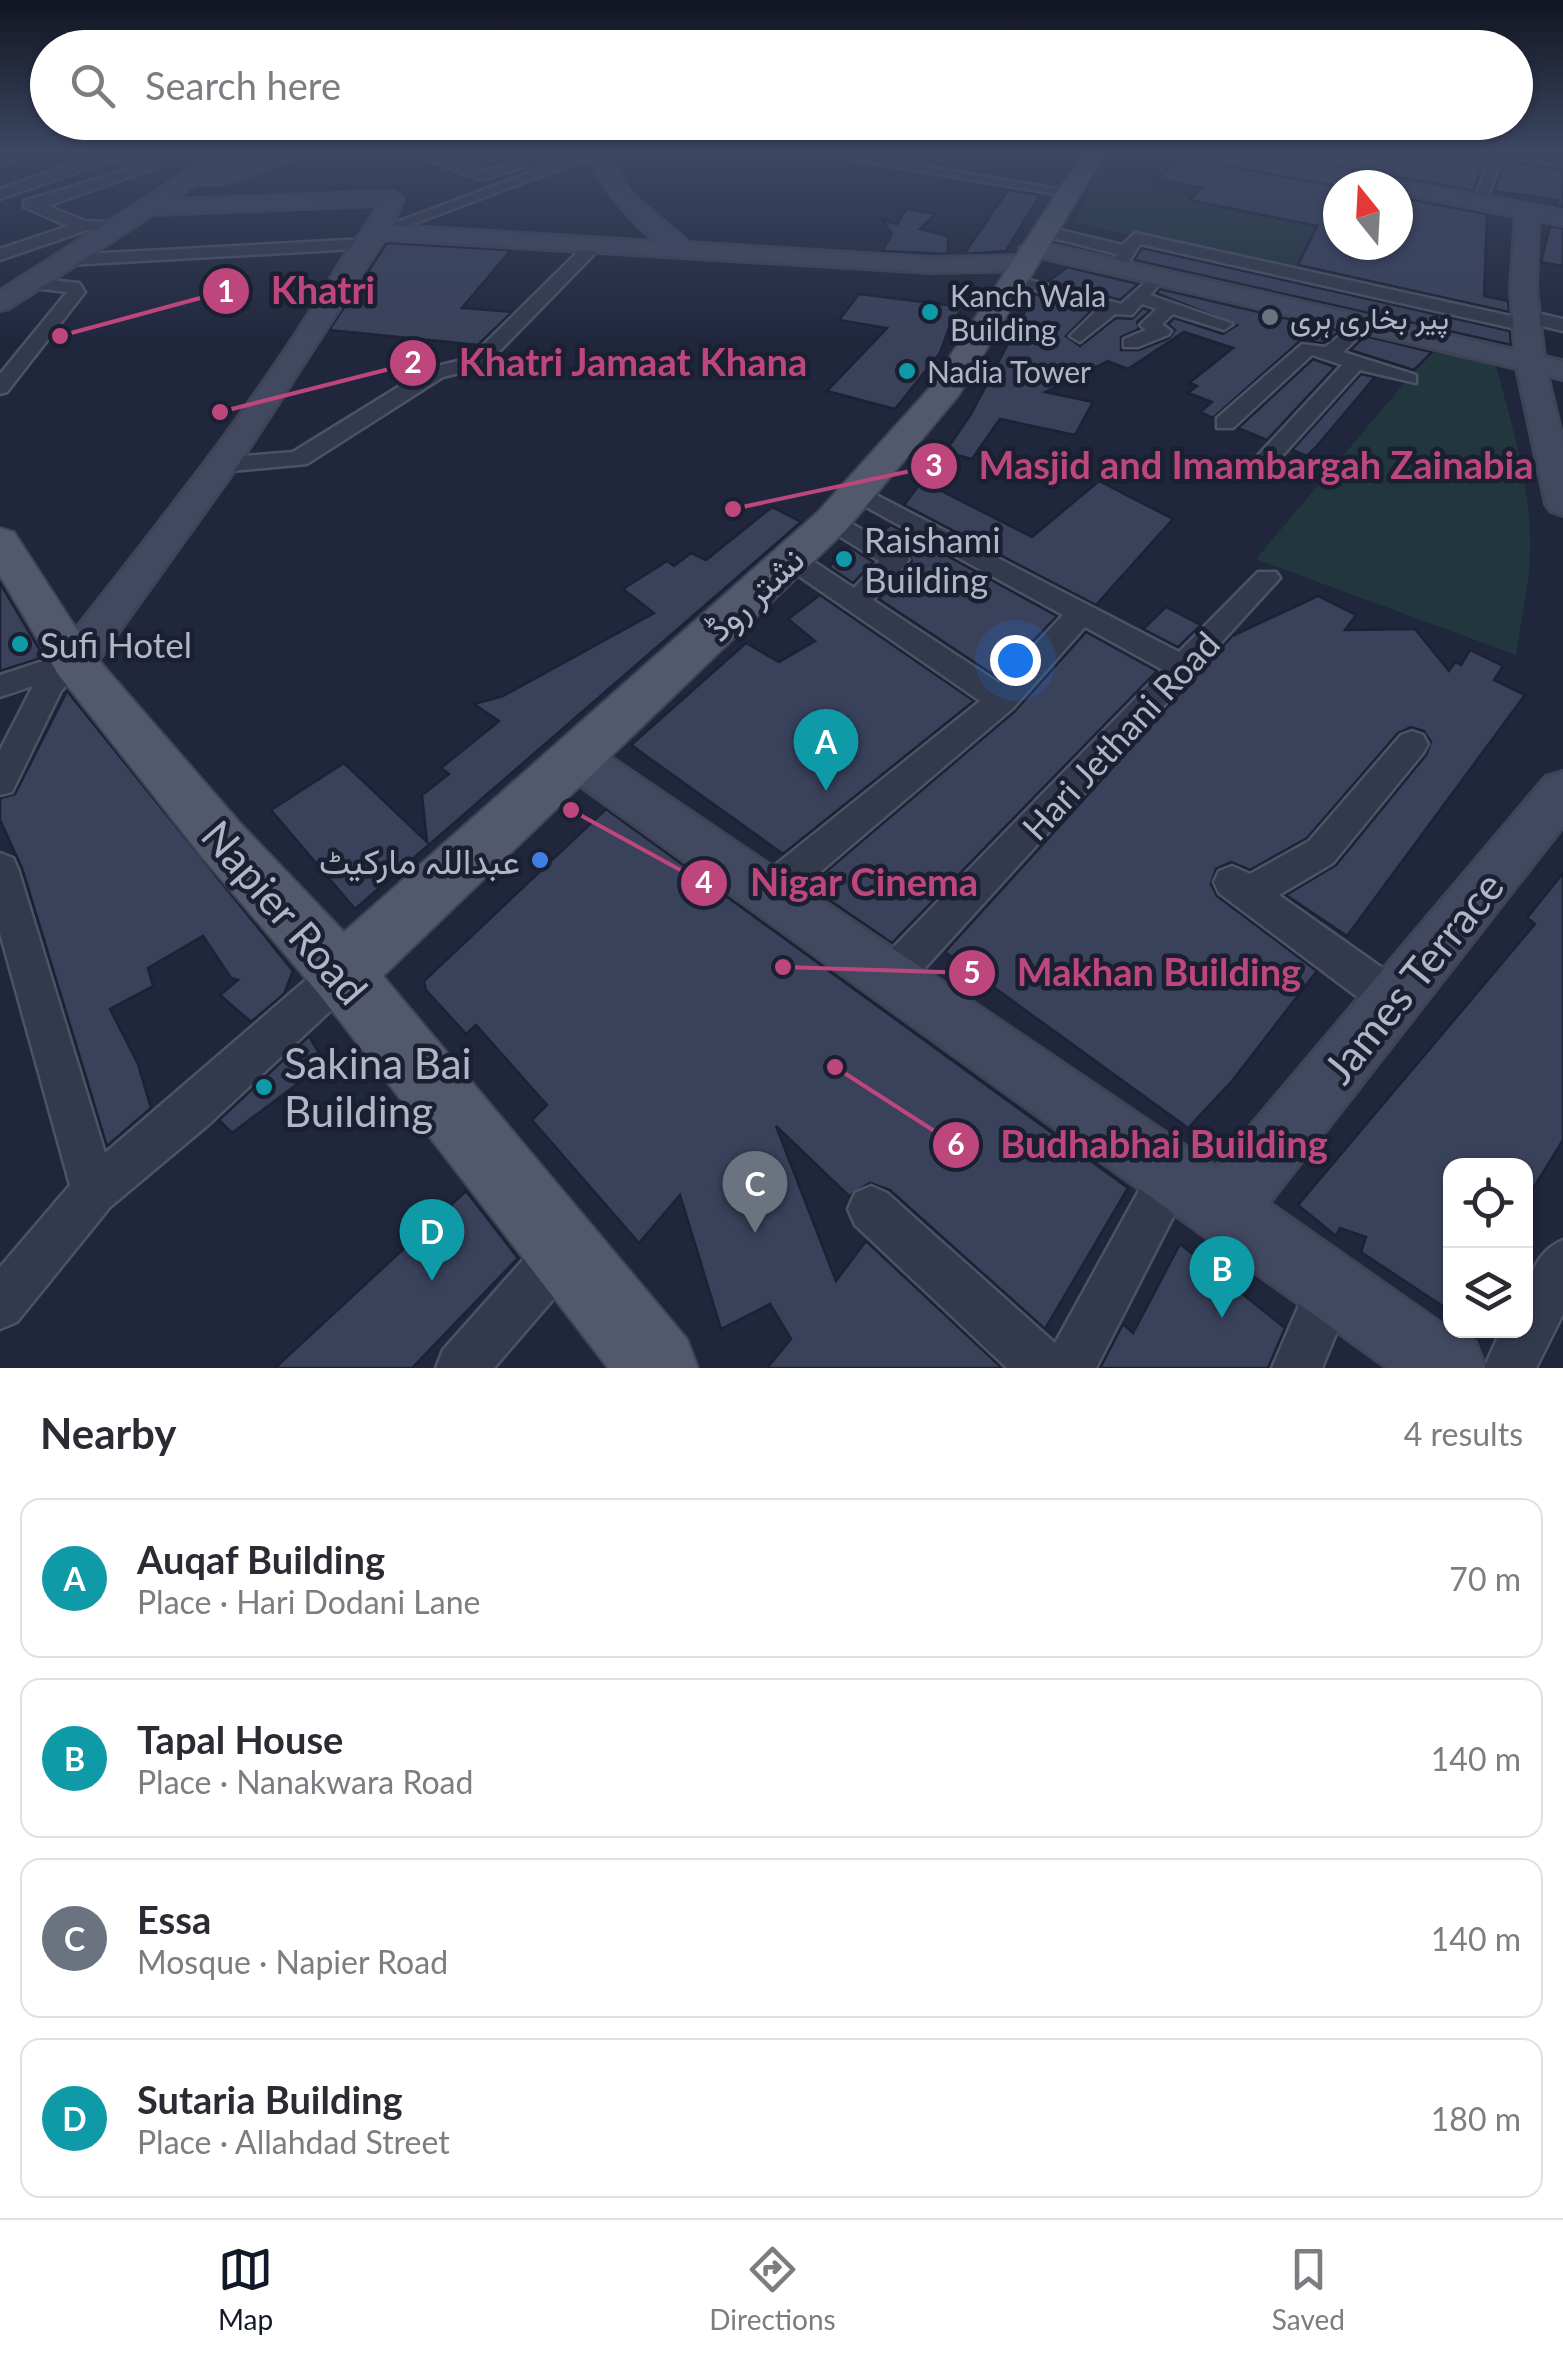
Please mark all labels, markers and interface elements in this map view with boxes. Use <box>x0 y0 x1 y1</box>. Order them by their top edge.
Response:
search box <box>30 30 1533 140</box>
icon: search <box>65 58 120 113</box>
text: Search here <box>145 62 341 108</box>
north arrow <box>1323 170 1413 260</box>
callout: Khatri <box>201 257 395 325</box>
text: Khatri <box>271 266 375 312</box>
text: 1 <box>217 272 235 308</box>
place label: Kanch Wala Building <box>950 277 1106 347</box>
place label: پیر بخاری ہری <box>1290 299 1449 339</box>
marker: Kanch Wala Building <box>919 301 941 323</box>
marker: پیر بخاری ہری <box>1259 306 1281 328</box>
callout: Khatri Jamaat Khana <box>388 329 828 397</box>
text: Khatri Jamaat Khana <box>459 338 807 384</box>
text: 2 <box>404 343 422 379</box>
place label: Nadia Tower <box>927 353 1091 389</box>
marker: Nadia Tower <box>896 360 918 382</box>
callout: Masjid and Imambargah Zainabia <box>909 432 1554 500</box>
text: Masjid and Imambargah Zainabia <box>979 441 1533 487</box>
text: 3 <box>925 446 943 482</box>
place label: Raishami Building <box>864 518 1001 600</box>
street label: نشتر روڈ <box>696 537 814 651</box>
marker: Raishami Building <box>833 548 855 570</box>
street label: Hari Jethani Road <box>1013 622 1227 848</box>
place label: Sufi Hotel <box>40 623 192 665</box>
marker: Sufi Hotel <box>9 633 31 655</box>
your location <box>990 635 1041 686</box>
pin: A <box>794 708 858 791</box>
street label: Napier Road <box>192 810 378 1014</box>
place label: عبداللہ مارکیٹ <box>319 839 520 884</box>
marker: عبداللہ مارکیٹ <box>529 849 551 871</box>
callout: Nigar Cinema <box>679 849 998 917</box>
text: Nigar Cinema <box>750 858 978 904</box>
street label: James Terrace <box>1313 861 1513 1093</box>
text: 4 <box>695 863 713 899</box>
callout: Makhan Building <box>947 939 1321 1007</box>
text: Makhan Building <box>1017 948 1301 994</box>
text: 5 <box>963 953 981 989</box>
place label: Sakina Bai Building <box>284 1038 472 1136</box>
marker: Sakina Bai Building <box>253 1076 275 1098</box>
callout: Budhabhai Building <box>931 1111 1348 1179</box>
text: Budhabhai Building <box>1000 1120 1328 1166</box>
text: 6 <box>947 1125 965 1161</box>
pin: C <box>722 1150 788 1233</box>
map controls <box>1443 1158 1533 1338</box>
button: locate <box>1443 1158 1533 1248</box>
pin: D <box>400 1198 464 1281</box>
pin: B <box>1190 1236 1254 1318</box>
button: layers <box>1443 1248 1533 1338</box>
text: Nearby <box>40 1408 177 1458</box>
text: 4 results <box>1404 1414 1523 1453</box>
text: Auqaf Building <box>137 1536 385 1582</box>
text: A <box>63 1559 86 1598</box>
text: 70 m <box>1449 1559 1521 1598</box>
text: Place · Hari Dodani Lane <box>137 1582 480 1621</box>
text: Tapal House <box>137 1716 343 1762</box>
text: B <box>64 1739 85 1778</box>
text: 140 m <box>1431 1739 1521 1778</box>
text: Place · Nanakwara Road <box>137 1762 473 1801</box>
text: Essa <box>137 1896 211 1942</box>
text: C <box>64 1919 85 1958</box>
text: 140 m <box>1431 1919 1521 1958</box>
text: Mosque · Napier Road <box>137 1942 448 1981</box>
text: Sutaria Building <box>137 2076 403 2122</box>
text: D <box>62 2099 87 2138</box>
text: 180 m <box>1431 2099 1521 2138</box>
text: Place · Allahdad Street <box>137 2122 450 2161</box>
tab: Map <box>218 2242 273 2336</box>
tab: Directions <box>709 2242 836 2336</box>
tab: Saved <box>1272 2242 1345 2336</box>

